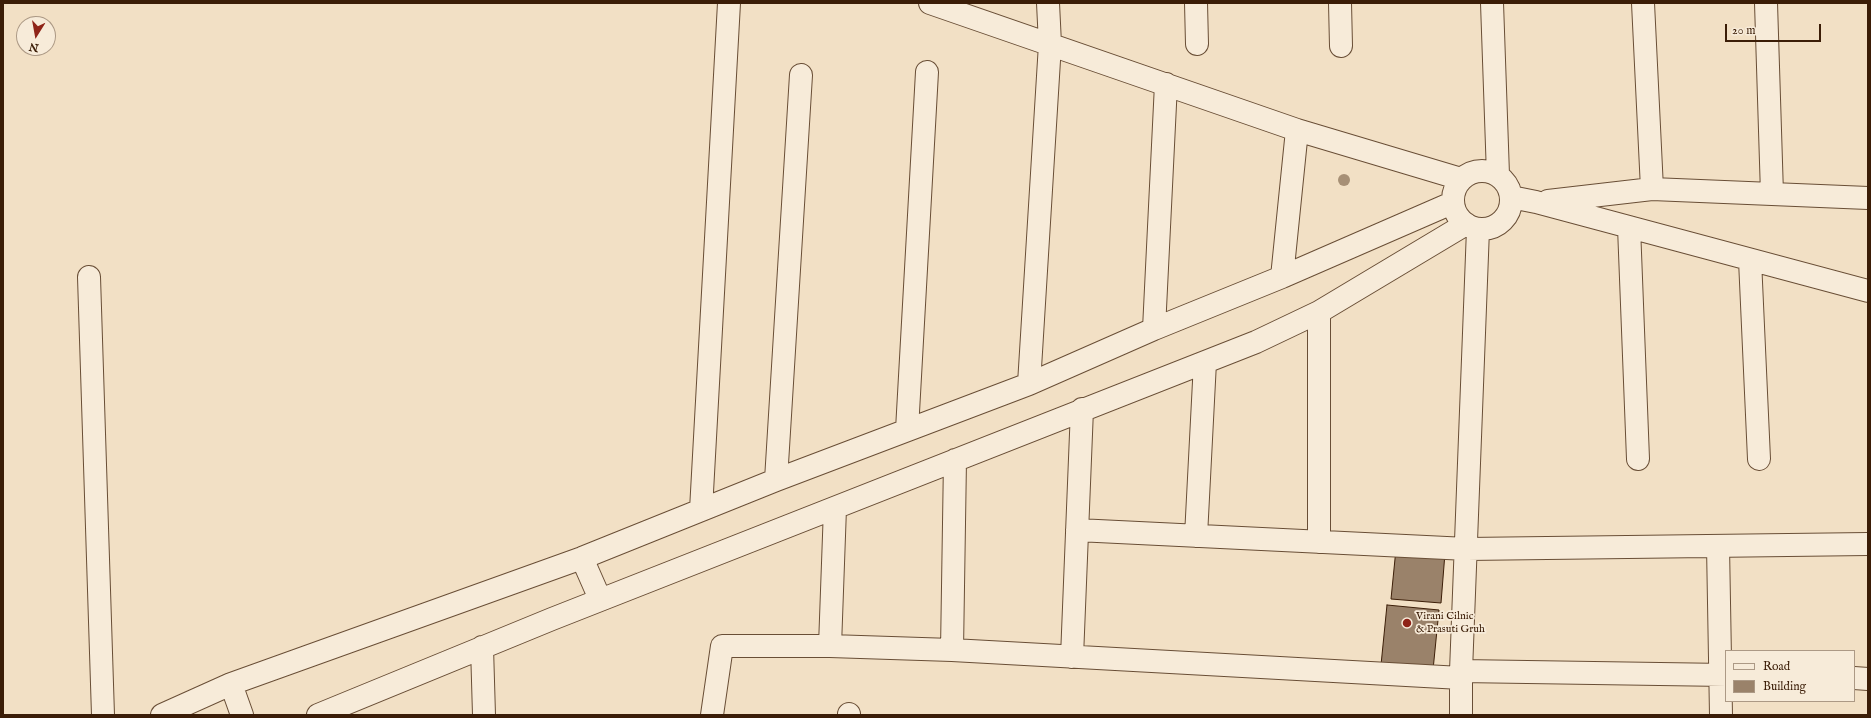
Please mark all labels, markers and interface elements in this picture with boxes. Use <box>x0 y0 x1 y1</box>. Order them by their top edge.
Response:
north arrow <box>16 16 56 56</box>
scale bar <box>1727 16 1823 42</box>
text: 20 m <box>1732 23 1755 38</box>
text: N <box>28 39 40 55</box>
place label: Virani Cilnic & Prasuti Gruh <box>1416 610 1485 636</box>
marker: Virani Cilnic & Prasuti Gruh <box>1401 617 1413 629</box>
legend <box>1725 650 1855 702</box>
text: Road <box>1763 659 1790 674</box>
text: Building <box>1763 679 1806 694</box>

